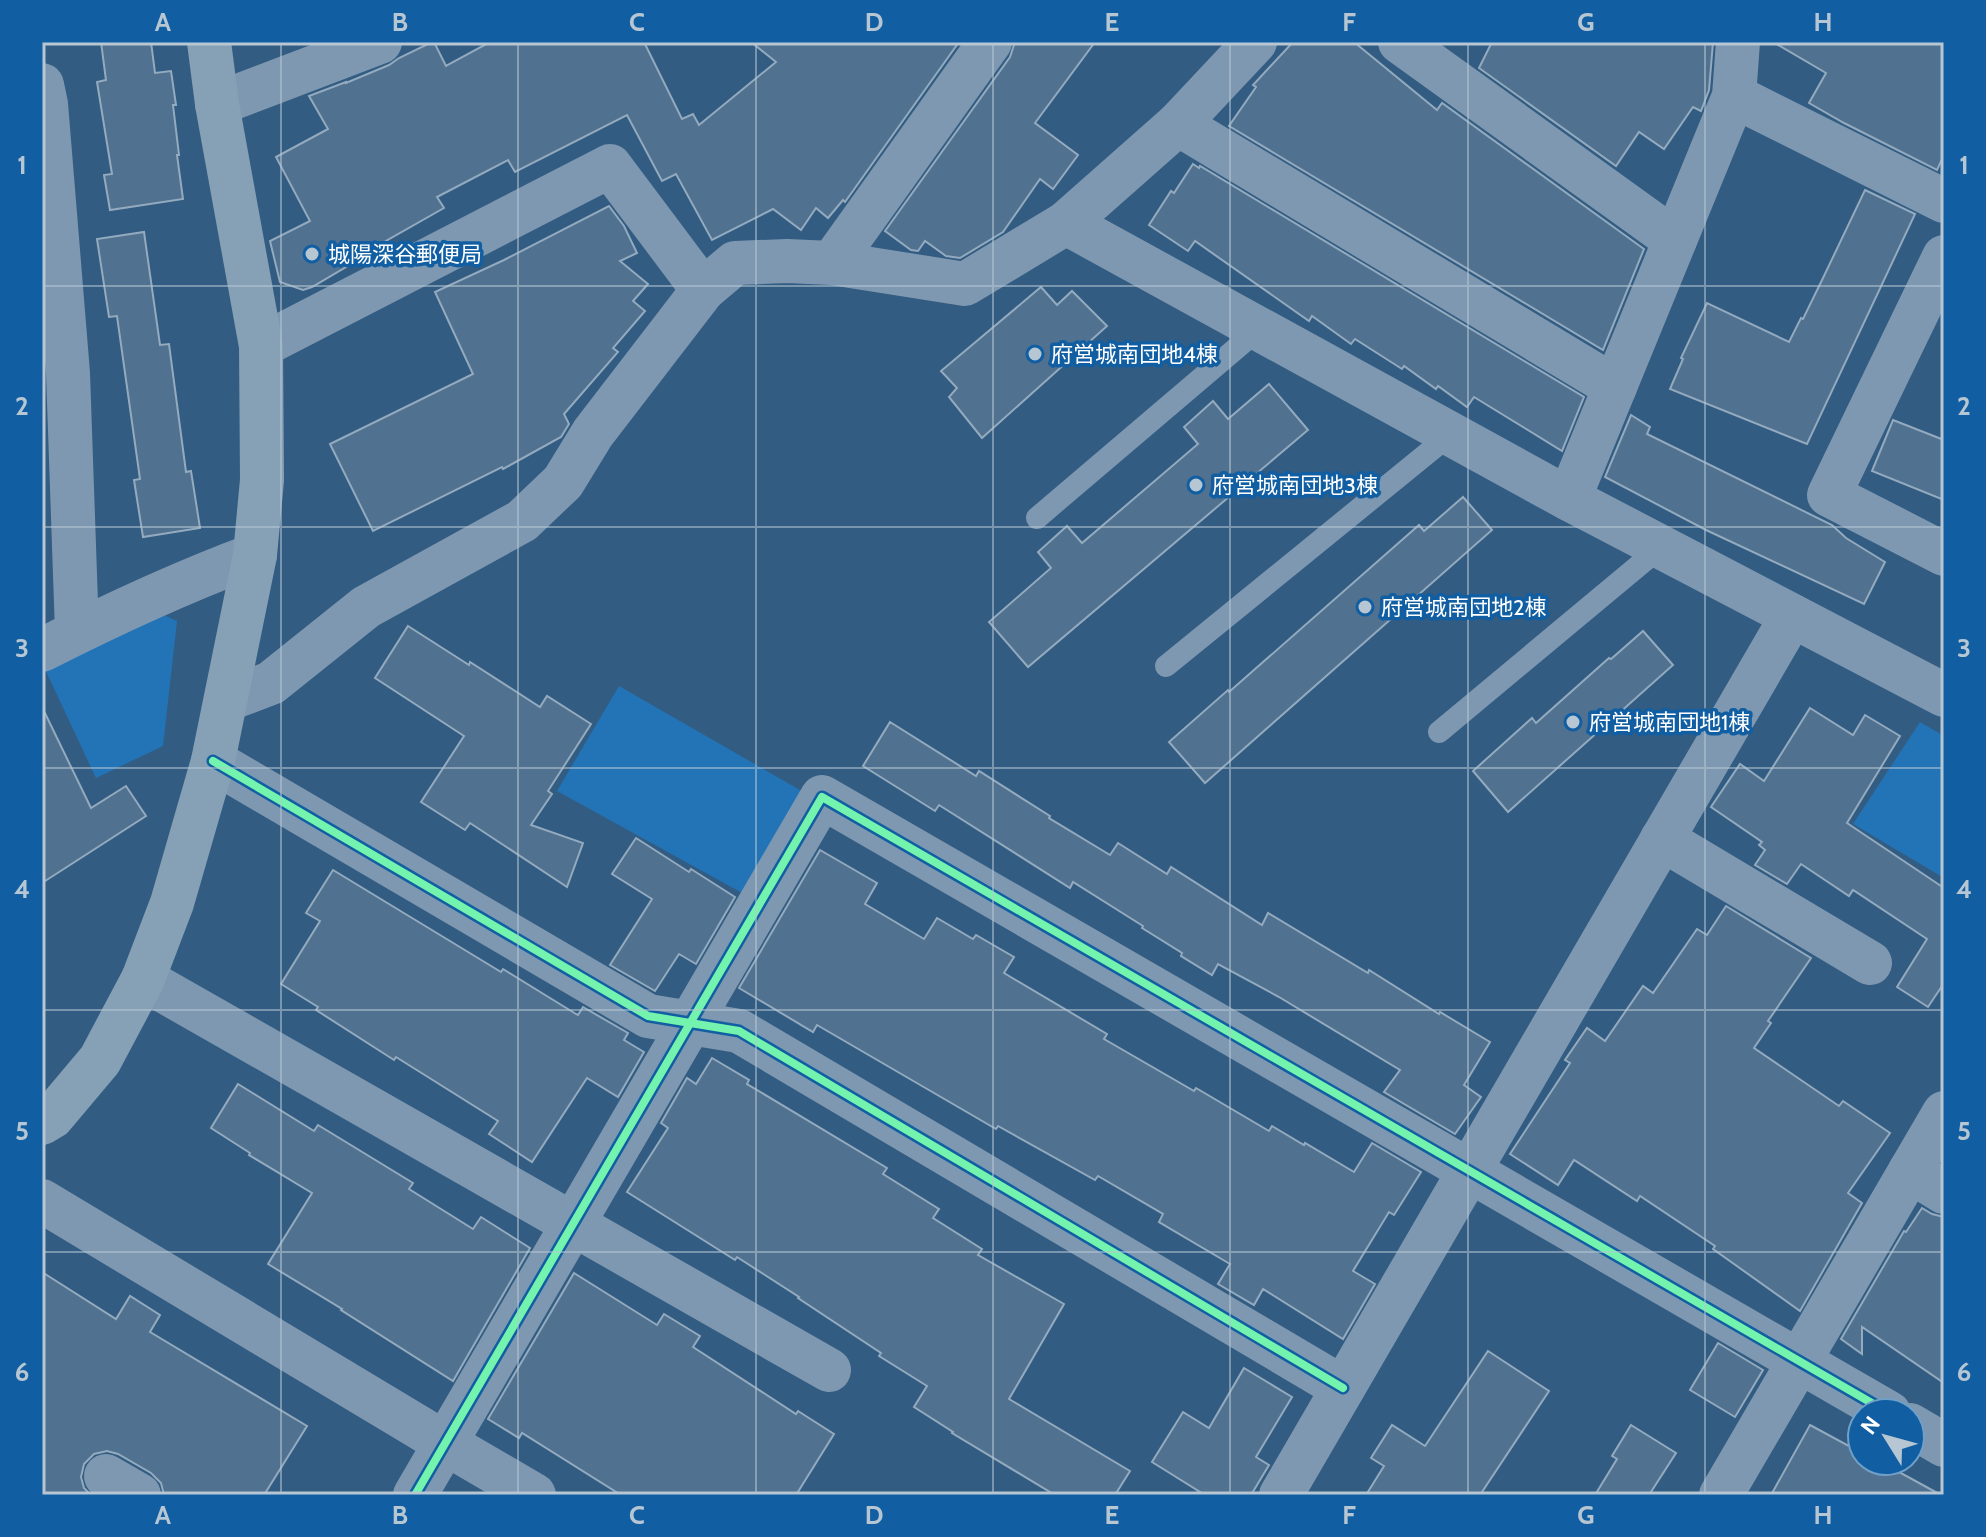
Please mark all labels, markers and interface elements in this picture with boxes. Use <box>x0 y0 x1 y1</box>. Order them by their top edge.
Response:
text: A <box>155 6 172 38</box>
text: B <box>392 6 408 38</box>
text: C <box>629 6 645 38</box>
text: D <box>865 6 883 38</box>
text: E <box>1105 6 1119 38</box>
text: F <box>1342 6 1356 38</box>
text: G <box>1577 6 1595 38</box>
text: H <box>1814 6 1832 38</box>
text: 1 <box>17 149 27 181</box>
text: 1 <box>1959 149 1969 181</box>
place label: 城陽深谷郵便局 <box>328 241 482 268</box>
marker: 城陽深谷郵便局 <box>303 245 321 263</box>
place label: 府営城南団地4棟 <box>1051 341 1218 368</box>
marker: 府営城南団地4棟 <box>1026 345 1044 363</box>
text: 2 <box>15 390 29 422</box>
text: 2 <box>1957 390 1971 422</box>
place label: 府営城南団地3棟 <box>1212 472 1378 499</box>
marker: 府営城南団地3棟 <box>1187 476 1205 494</box>
place label: 府営城南団地2棟 <box>1381 594 1547 621</box>
marker: 府営城南団地2棟 <box>1356 598 1374 616</box>
text: 3 <box>15 632 29 664</box>
text: 3 <box>1957 632 1971 664</box>
place label: 府営城南団地1棟 <box>1589 709 1750 736</box>
marker: 府営城南団地1棟 <box>1564 713 1582 731</box>
text: 4 <box>14 873 30 905</box>
text: 4 <box>1956 873 1972 905</box>
text: 5 <box>15 1115 29 1147</box>
text: 5 <box>1957 1115 1971 1147</box>
text: 6 <box>15 1356 29 1388</box>
text: 6 <box>1957 1356 1971 1388</box>
north arrow <box>1846 1397 1926 1477</box>
text: N <box>1855 1411 1886 1440</box>
text: A <box>155 1499 172 1531</box>
text: B <box>392 1499 408 1531</box>
text: C <box>629 1499 645 1531</box>
text: D <box>865 1499 883 1531</box>
text: E <box>1105 1499 1119 1531</box>
text: F <box>1342 1499 1356 1531</box>
text: G <box>1577 1499 1595 1531</box>
text: H <box>1814 1499 1832 1531</box>

